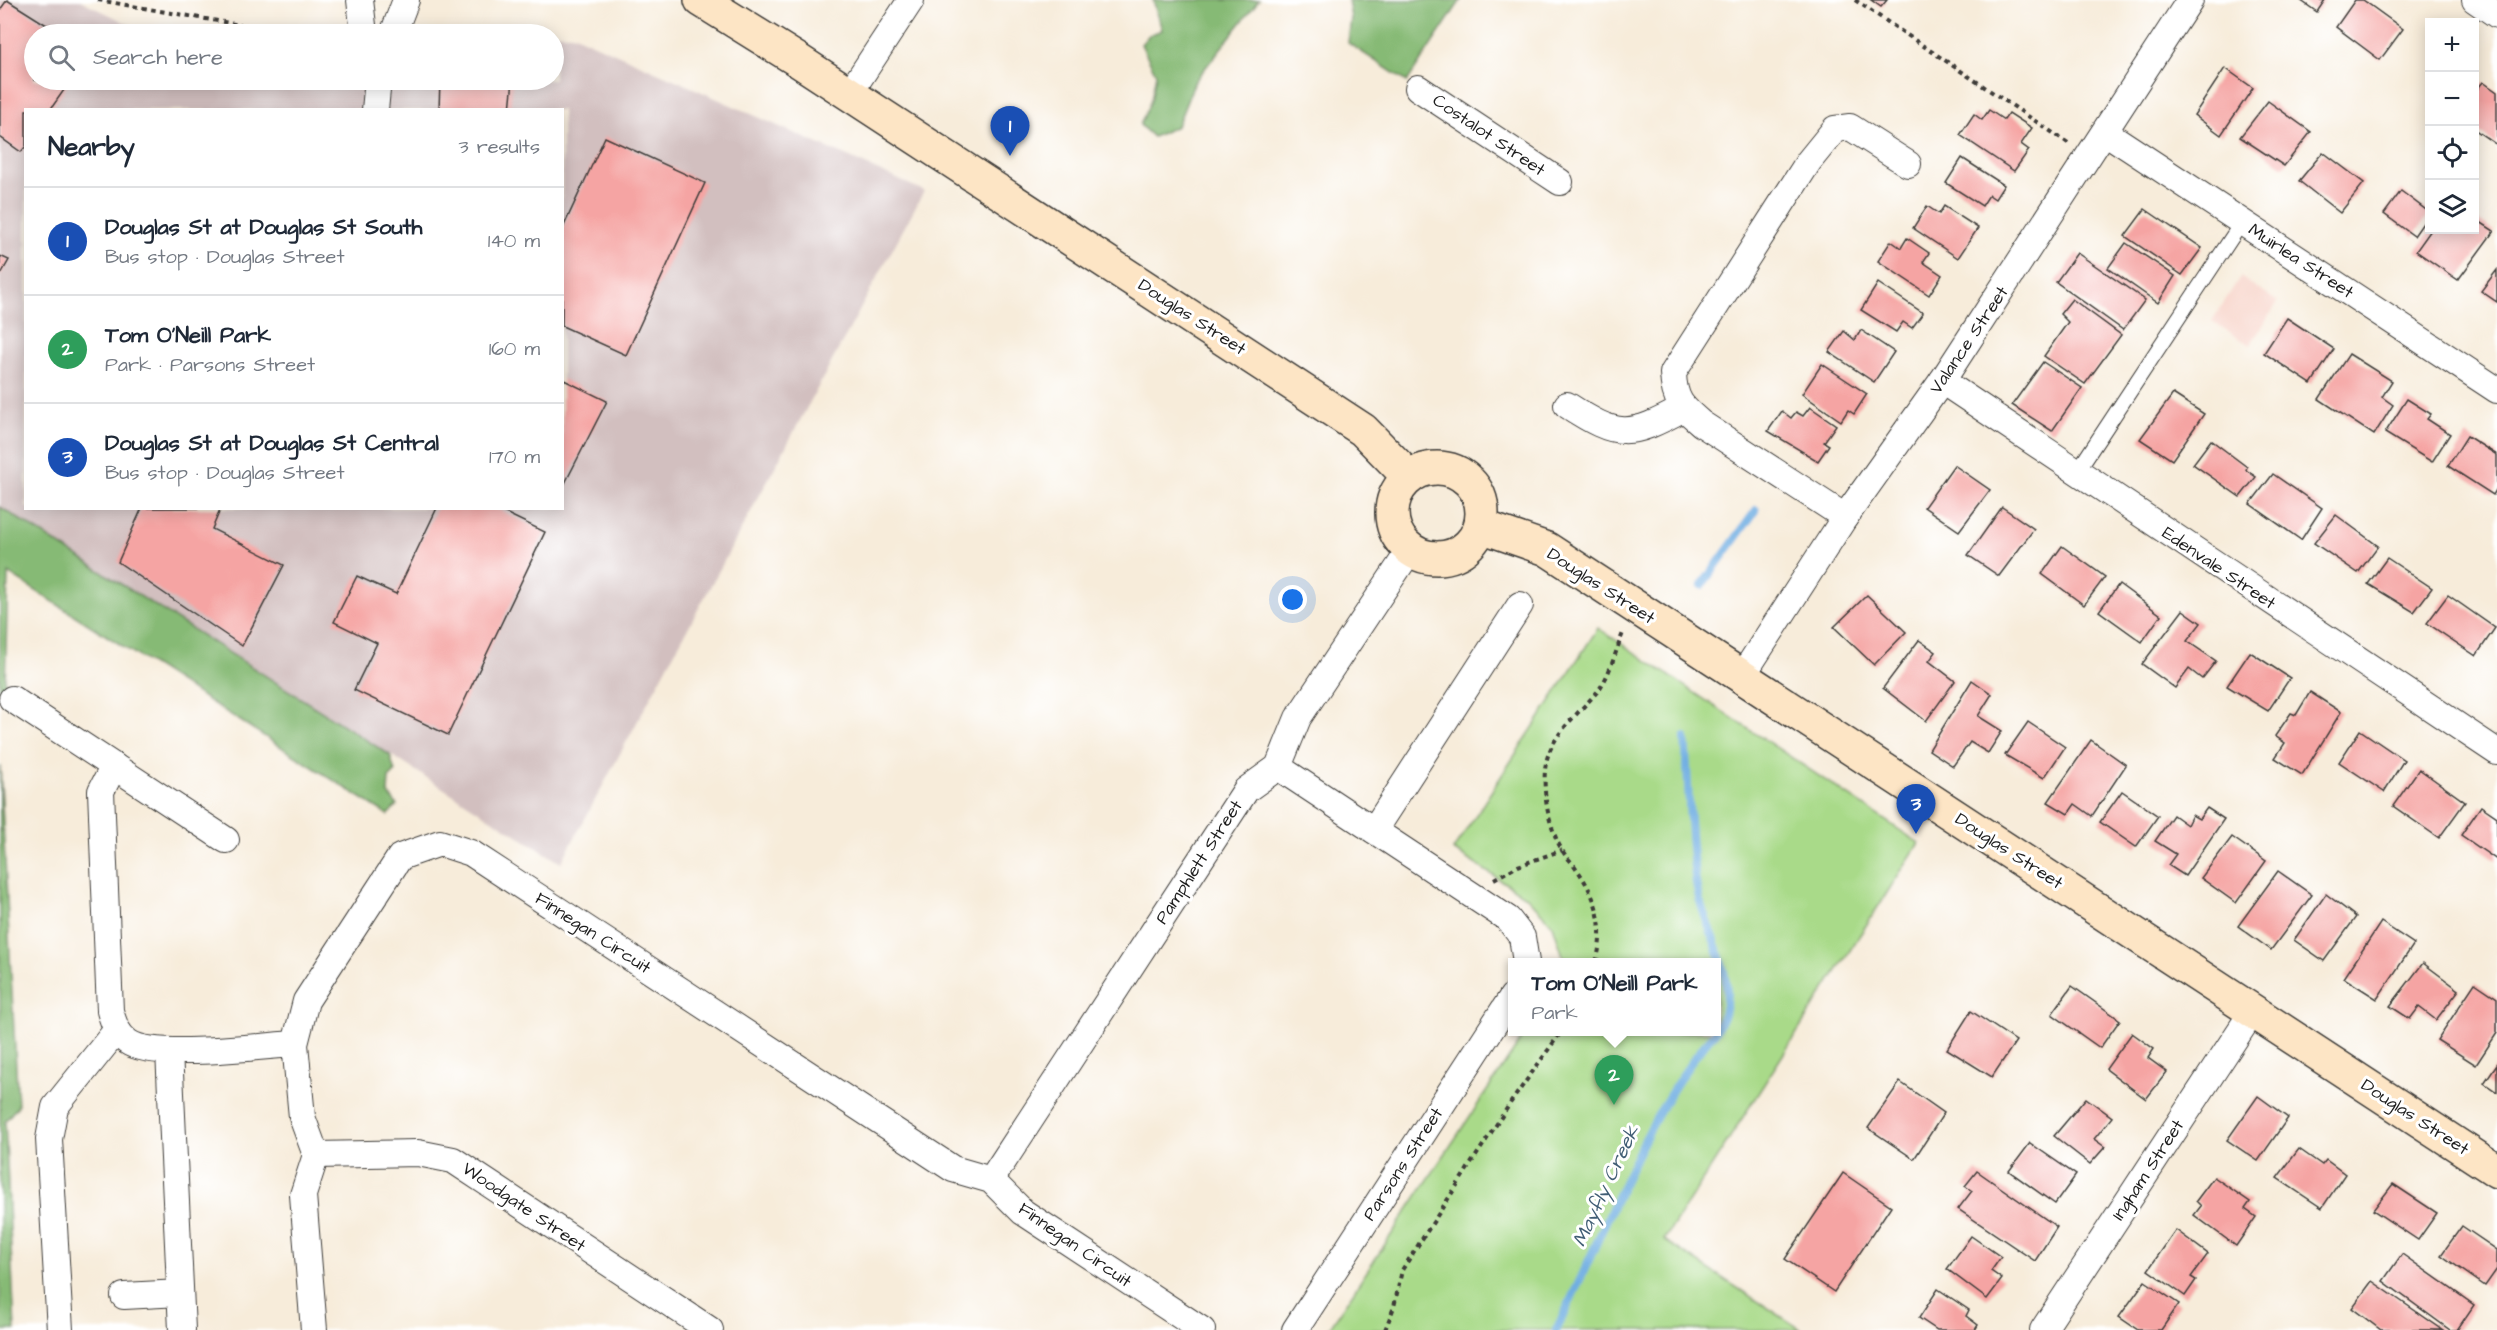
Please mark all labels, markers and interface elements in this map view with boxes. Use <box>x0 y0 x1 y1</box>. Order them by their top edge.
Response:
map controls <box>2425 18 2479 234</box>
button: + <box>2425 18 2479 72</box>
search box <box>24 24 564 90</box>
icon: search <box>45 41 78 74</box>
text: Search here <box>93 42 223 73</box>
button: − <box>2425 72 2479 126</box>
street label: Costalot Street <box>1428 88 1551 182</box>
pin: 1 <box>990 106 1030 156</box>
button: locate <box>2425 126 2479 180</box>
text: Nearby <box>48 129 135 165</box>
text: 3 results <box>458 133 540 161</box>
button: layers <box>2425 180 2479 234</box>
text: Douglas St at Douglas St South <box>105 212 422 243</box>
street label: Muirlea Street <box>2243 218 2359 305</box>
text: 1 <box>66 227 69 255</box>
text: 140 m <box>488 227 540 255</box>
text: Bus stop · Douglas Street <box>105 243 345 271</box>
street label: Douglas Street <box>1133 273 1251 362</box>
street label: Valance Street <box>1924 280 2015 399</box>
text: Tom O'Neill Park <box>105 320 271 351</box>
text: 2 <box>62 335 73 363</box>
text: 160 m <box>489 335 540 363</box>
text: Park · Parsons Street <box>105 351 315 379</box>
text: Douglas St at Douglas St Central <box>105 428 439 459</box>
text: 3 <box>62 443 73 471</box>
text: 170 m <box>489 443 540 471</box>
text: Bus stop · Douglas Street <box>105 459 345 487</box>
street label: Edenvale Street <box>2157 521 2281 616</box>
street label: Douglas Street <box>1542 542 1660 631</box>
your location <box>1278 585 1307 614</box>
pin: 3 <box>1896 784 1936 834</box>
street label: Pamphlett Street <box>1149 794 1249 929</box>
street label: Douglas Street <box>1950 807 2068 896</box>
street label: Finnegan Circuit <box>530 886 656 981</box>
popup <box>1508 958 1721 1036</box>
text: Tom O'Neill Park <box>1532 968 1697 999</box>
text: Park <box>1532 999 1578 1027</box>
pin: 2 <box>1594 1056 1634 1105</box>
street label: Douglas Street <box>2356 1073 2474 1162</box>
street label: Parsons Street <box>1357 1102 1449 1226</box>
street label: Ingham Street <box>2106 1114 2191 1226</box>
water label: Mayfly Creek <box>1566 1120 1648 1252</box>
street label: Woodgate Street <box>457 1156 592 1259</box>
street label: Finnegan Circuit <box>1013 1196 1137 1295</box>

